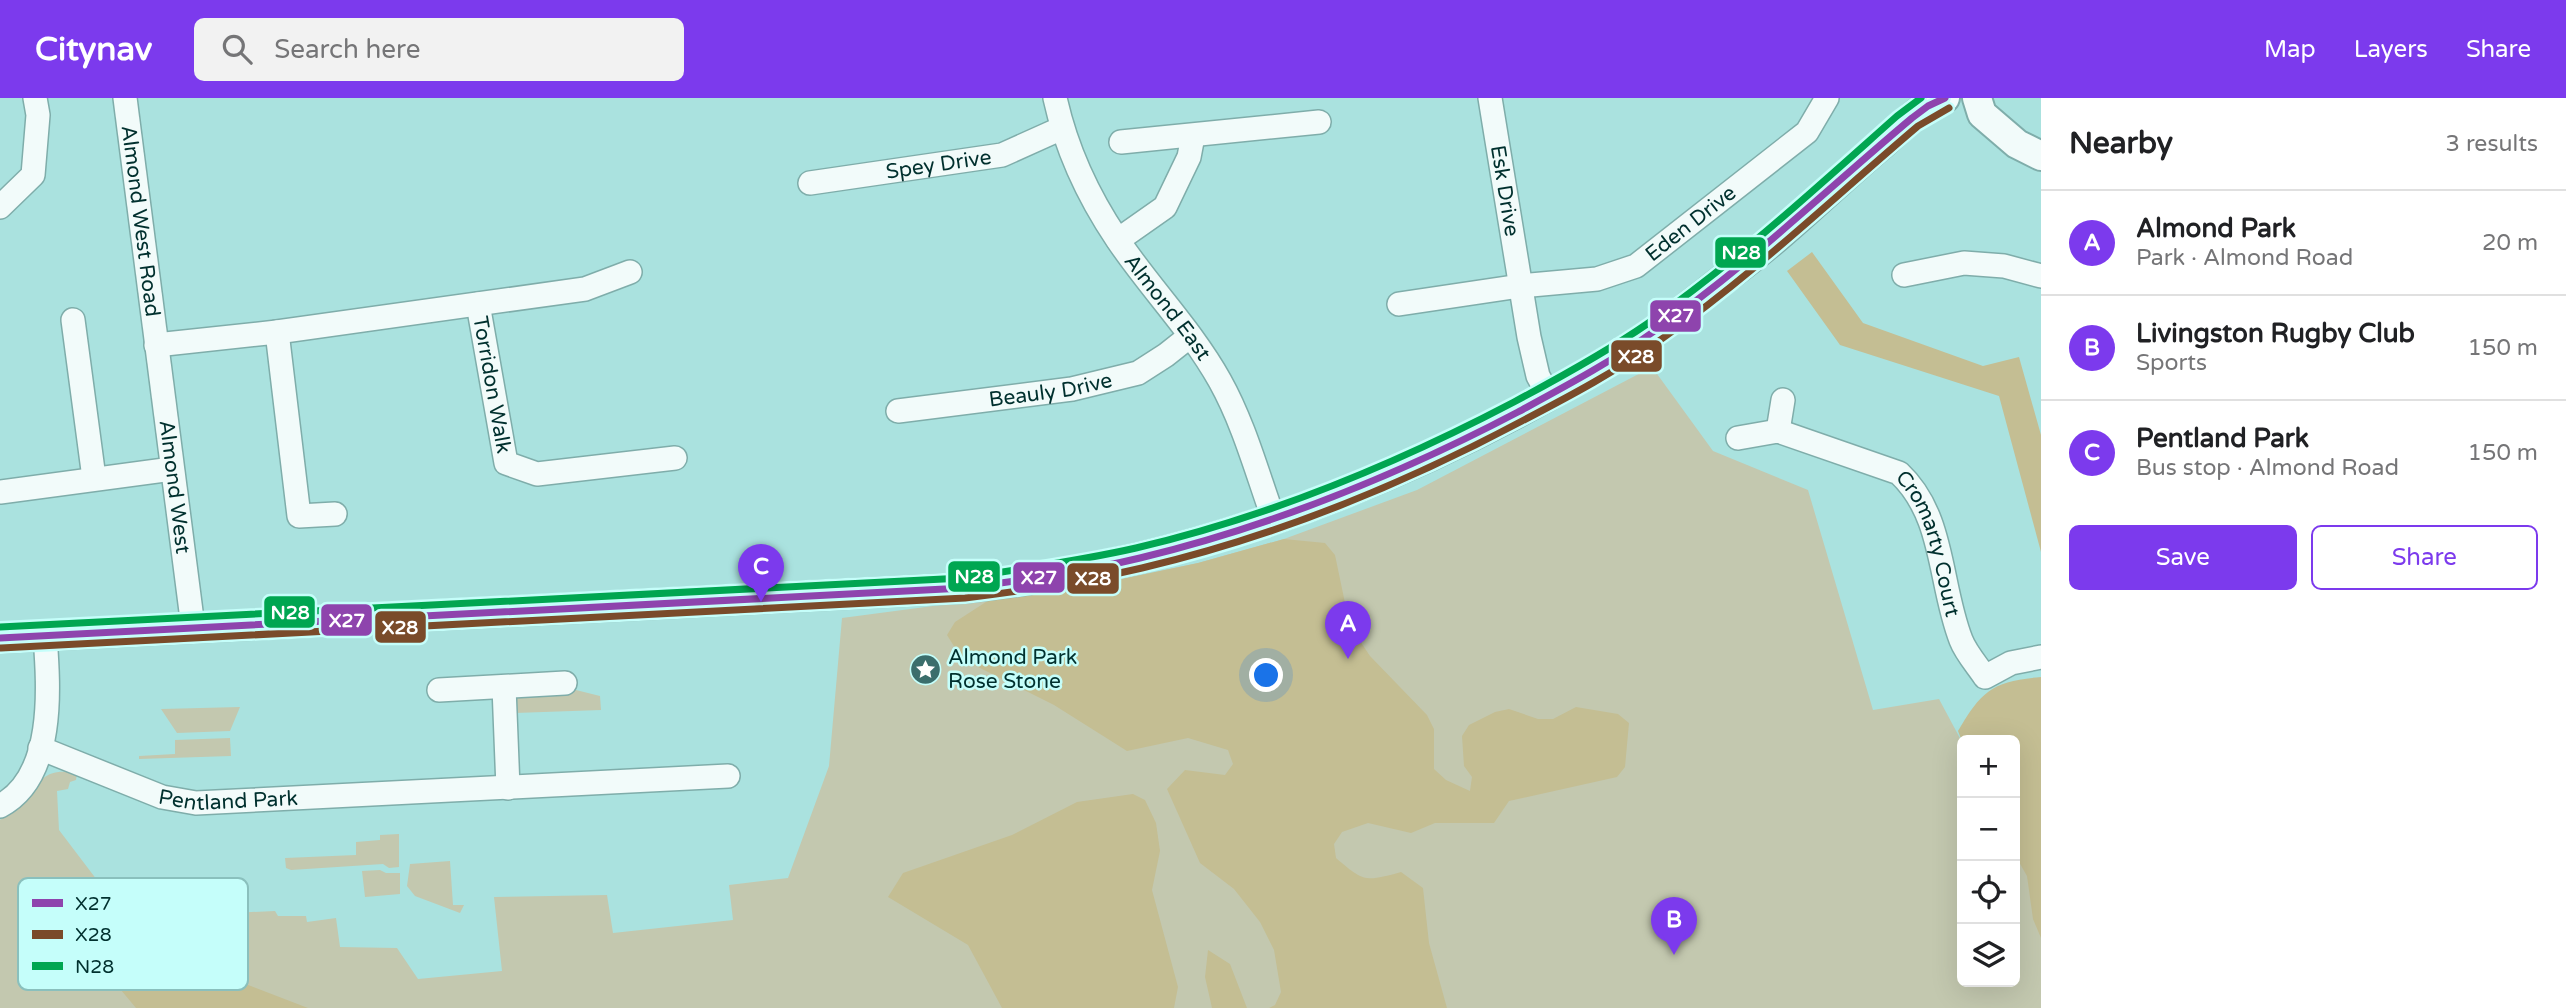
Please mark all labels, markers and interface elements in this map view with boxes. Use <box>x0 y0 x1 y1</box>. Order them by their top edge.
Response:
search box <box>194 18 684 81</box>
text: Citynav <box>35 30 152 69</box>
icon: search <box>218 30 256 68</box>
text: Search here <box>274 34 420 65</box>
text: Map <box>2264 35 2316 64</box>
text: Layers <box>2354 35 2428 64</box>
text: Share <box>2466 35 2531 64</box>
street label: Almond West Road <box>116 124 166 318</box>
text: Nearby <box>2069 125 2173 162</box>
text: 3 results <box>2445 130 2538 158</box>
street label: Esk Drive <box>1485 143 1525 238</box>
street label: Spey Drive <box>884 144 993 184</box>
street label: Eden Drive <box>1640 180 1741 267</box>
text: Almond Park <box>2136 213 2296 244</box>
text: A <box>2083 229 2101 257</box>
text: 20 m <box>2482 229 2538 257</box>
line badge: N28 <box>1714 236 1767 269</box>
text: N28 <box>1721 242 1761 264</box>
text: Park · Almond Road <box>2136 244 2353 272</box>
street label: Almond East <box>1119 249 1217 365</box>
line badge: X27 <box>1649 299 1702 333</box>
text: X27 <box>1658 305 1694 327</box>
street label: Torridon Walk <box>468 314 517 455</box>
text: Livingston Rugby Club <box>2136 318 2415 349</box>
text: B <box>2084 334 2100 362</box>
text: 150 m <box>2468 334 2538 362</box>
line badge: X28 <box>1610 339 1663 373</box>
text: X28 <box>1618 346 1654 368</box>
text: Sports <box>2136 349 2207 377</box>
street label: Beauly Drive <box>987 367 1115 412</box>
street label: Almond West <box>154 418 196 555</box>
text: Pentland Park <box>2136 423 2309 454</box>
text: C <box>2084 439 2100 467</box>
text: 150 m <box>2468 439 2538 467</box>
text: Bus stop · Almond Road <box>2136 454 2399 482</box>
street label: Cromarty Court <box>1891 465 1965 619</box>
button: Save <box>2069 525 2297 590</box>
button: Share <box>2311 525 2538 590</box>
pin: C <box>738 544 784 602</box>
line badge: N28 <box>947 560 1001 593</box>
line badge: X27 <box>1012 561 1066 594</box>
line badge: X28 <box>1066 562 1120 595</box>
text: N28 <box>954 566 994 588</box>
text: X27 <box>1021 567 1057 589</box>
text: X28 <box>1075 568 1111 590</box>
line badge: N28 <box>263 595 316 629</box>
pin: A <box>1325 601 1371 659</box>
text: N28 <box>270 602 310 624</box>
line badge: X27 <box>320 603 373 637</box>
text: X27 <box>329 610 365 632</box>
line badge: X28 <box>374 610 427 644</box>
text: X28 <box>382 617 418 639</box>
place label: Almond Park Rose Stone <box>948 645 1077 694</box>
place icon: Almond Park Rose Stone <box>908 652 942 686</box>
your location <box>1249 658 1283 692</box>
map controls <box>1957 735 2020 987</box>
button: + <box>1957 735 2020 798</box>
street label: Pentland Park <box>157 784 298 815</box>
button: − <box>1957 798 2020 861</box>
button: locate <box>1957 861 2020 924</box>
legend <box>18 878 248 990</box>
text: X27 <box>75 893 112 915</box>
pin: B <box>1651 897 1697 955</box>
text: X28 <box>75 924 112 946</box>
button: layers <box>1957 924 2020 987</box>
text: N28 <box>75 956 114 978</box>

